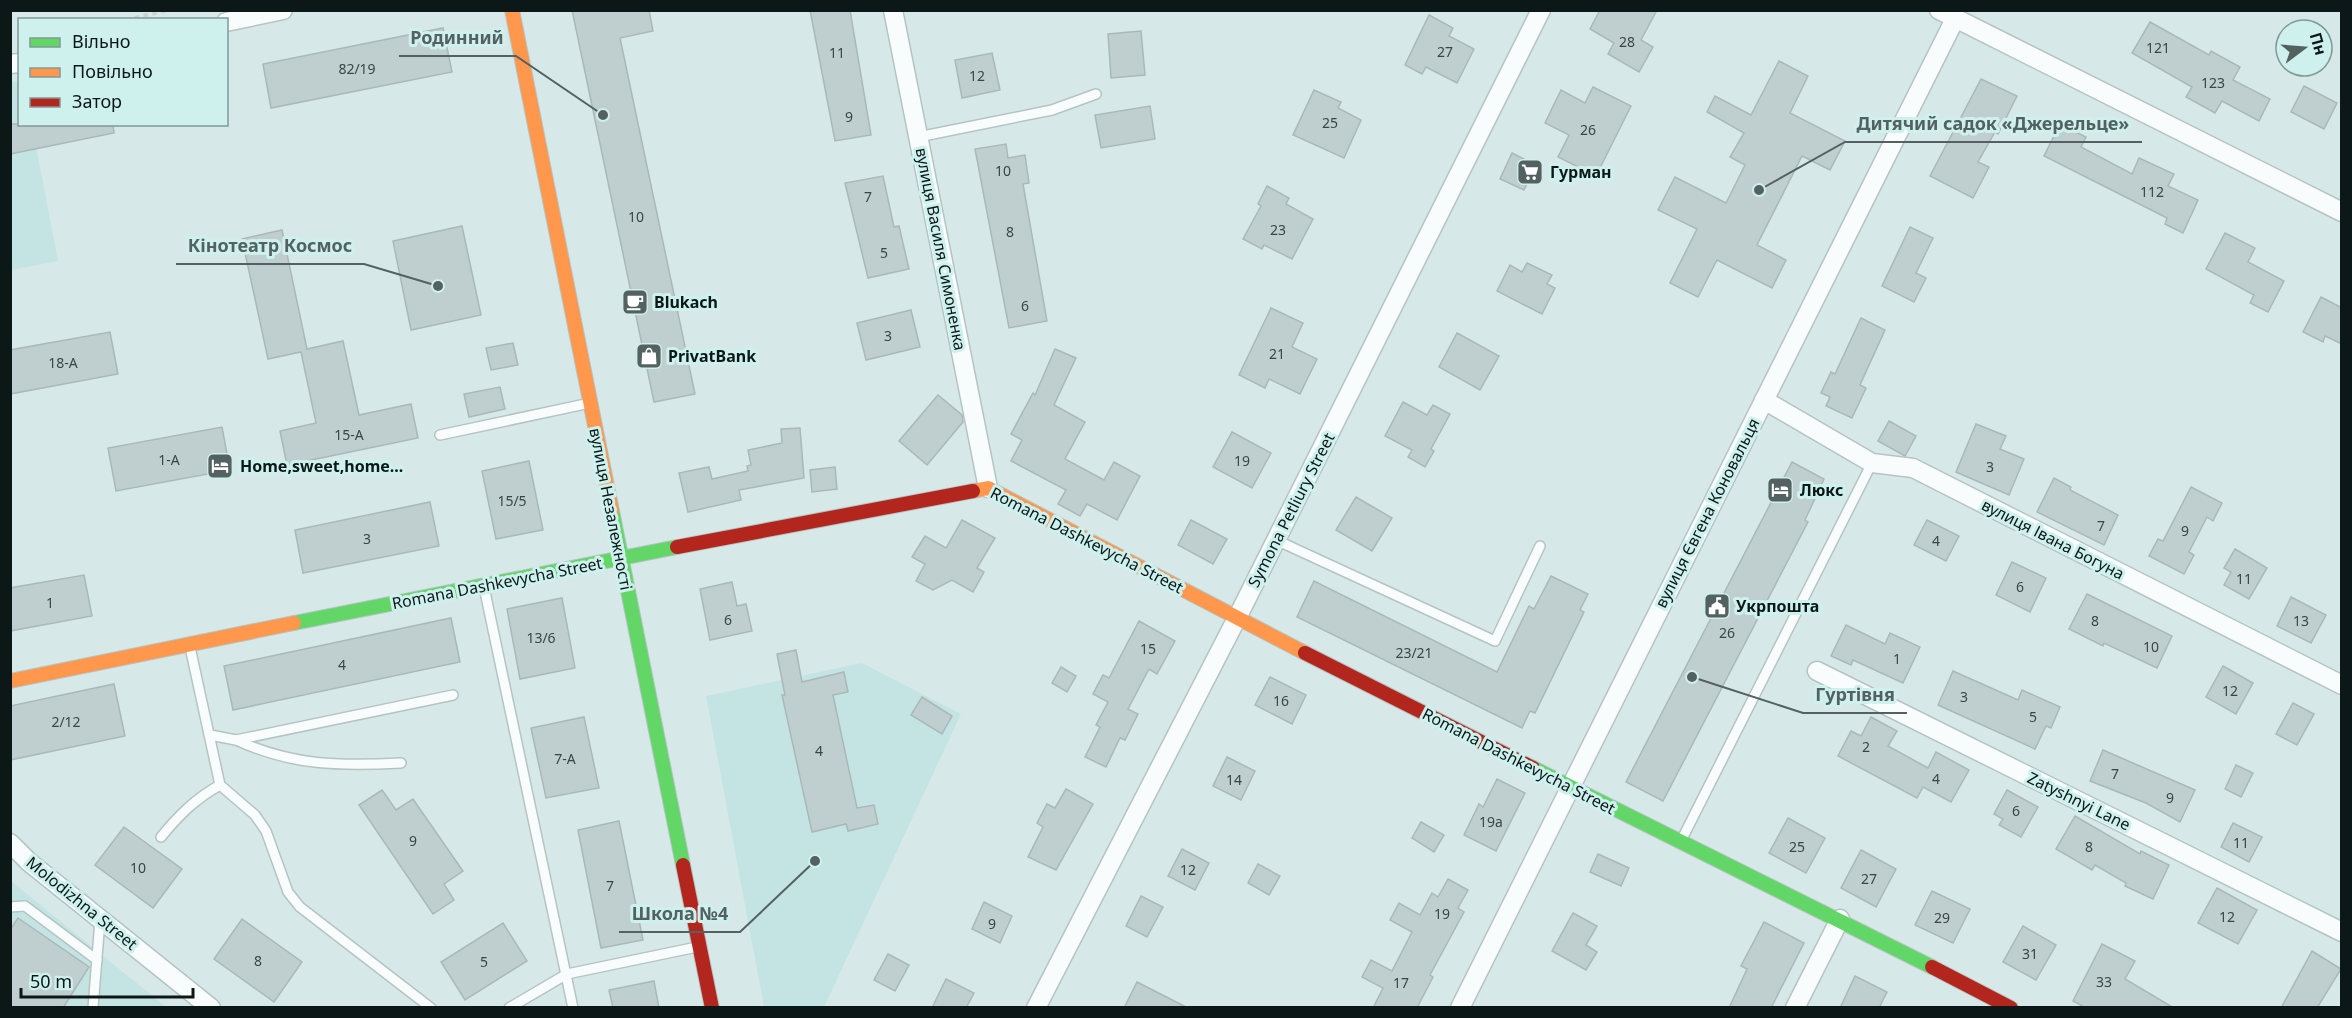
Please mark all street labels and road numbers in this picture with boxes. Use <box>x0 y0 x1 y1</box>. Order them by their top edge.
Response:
street label: вулиця Василя Симоненка <box>911 146 971 352</box>
street label: вулиця Євгена Коновальця <box>1650 414 1764 612</box>
street label: вулиця Незалежності <box>584 426 638 592</box>
street label: Symona Petliury Street <box>1242 429 1340 591</box>
street label: Romana Dashkevycha Street <box>987 482 1187 598</box>
street label: вулиця Івана Богуна <box>1978 494 2128 584</box>
street label: Romana Dashkevycha Street <box>390 552 604 614</box>
street label: Romana Dashkevycha Street <box>1419 703 1619 819</box>
street label: Zatyshnyi Lane <box>2024 767 2134 835</box>
street label: Molodizhna Street <box>22 851 142 955</box>

